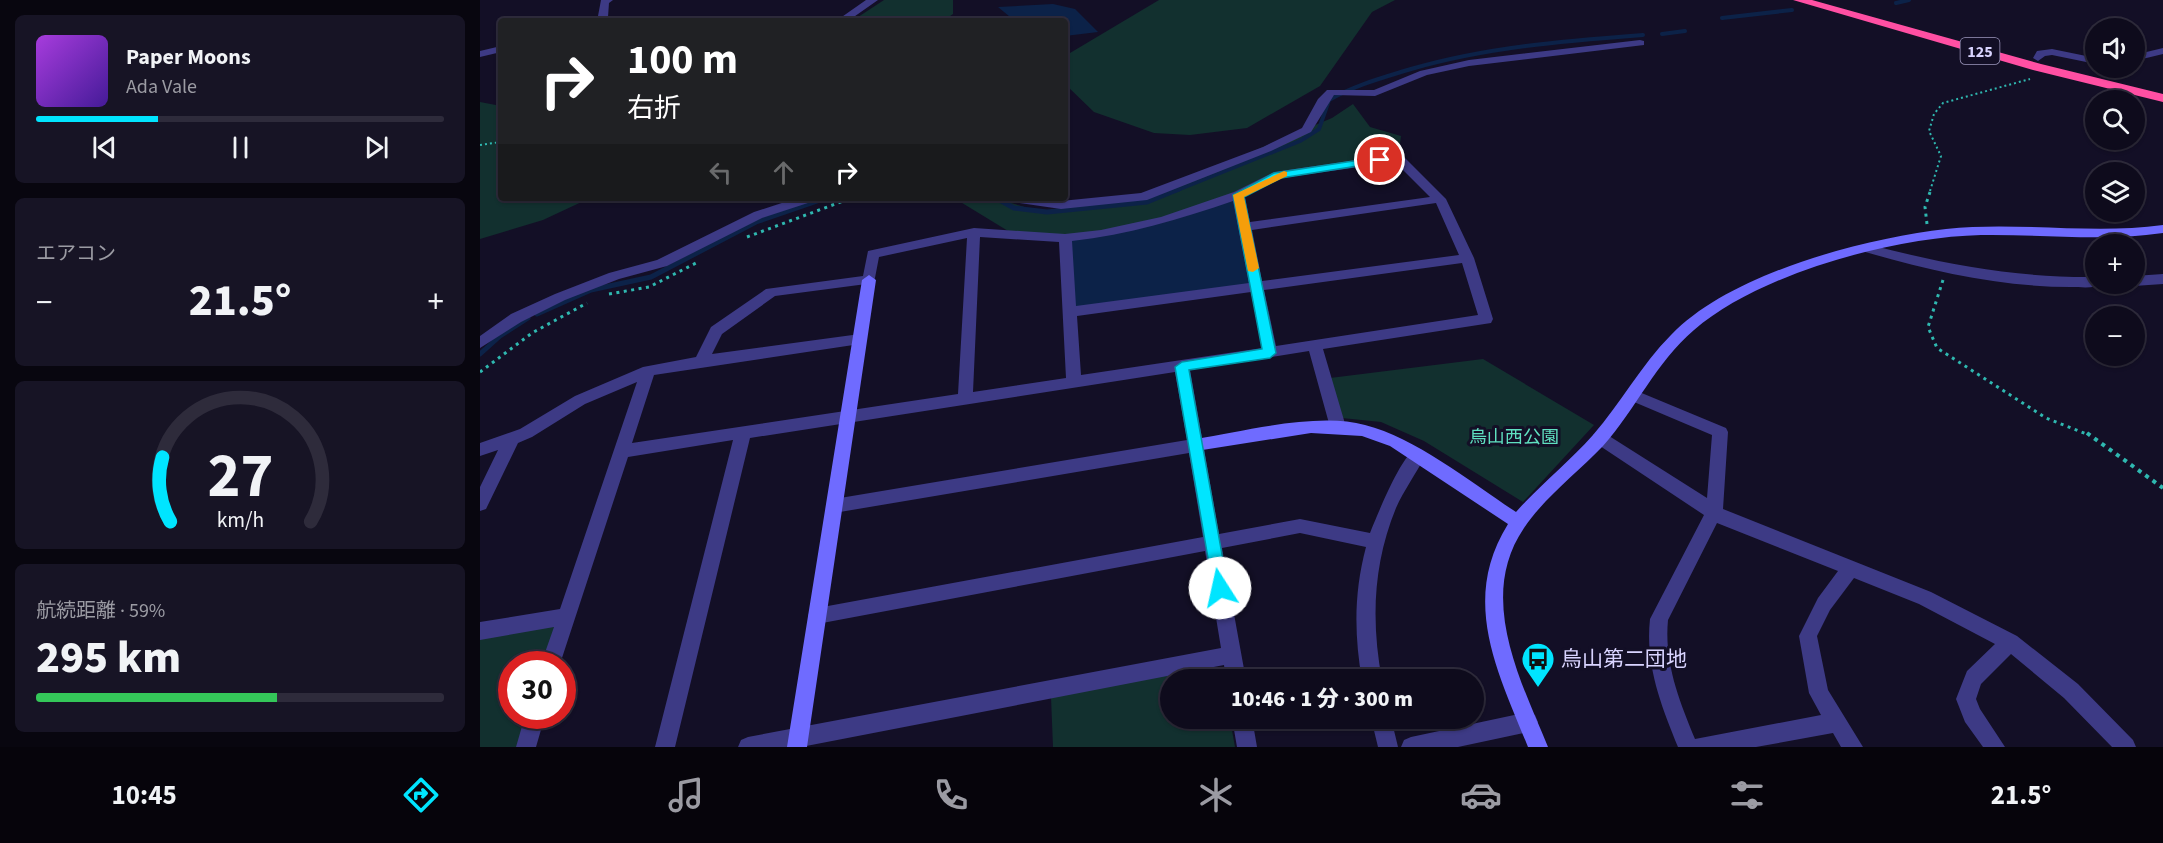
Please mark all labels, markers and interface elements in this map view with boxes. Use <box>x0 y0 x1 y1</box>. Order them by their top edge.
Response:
map controls <box>2085 18 2145 366</box>
button: sound <box>2085 18 2145 78</box>
text: 100 m <box>627 30 738 90</box>
road number: 125 <box>1960 38 2000 64</box>
text: Paper Moons <box>126 41 251 73</box>
icon: right <box>528 42 606 120</box>
text: Ada Vale <box>126 73 197 101</box>
text: 右折 <box>627 89 681 128</box>
button: search <box>2085 90 2145 150</box>
icon: previous <box>88 131 121 164</box>
icon: pause <box>224 131 257 164</box>
icon: next <box>360 131 393 164</box>
pin <box>1354 134 1405 185</box>
icon: arrive <box>1363 143 1396 176</box>
icon: left <box>704 156 737 189</box>
icon: ahead <box>767 156 800 189</box>
icon: right <box>830 156 863 189</box>
button: layers <box>2085 162 2145 222</box>
button: + <box>2085 234 2145 294</box>
text: エアコン <box>36 240 116 268</box>
text: 21.5° <box>189 269 291 333</box>
text: − <box>36 279 52 326</box>
text: + <box>428 279 444 326</box>
button: − <box>2085 306 2145 366</box>
park label: 烏山西公園 <box>1469 425 1559 450</box>
text: 27 <box>207 432 273 521</box>
text: km/h <box>216 505 264 536</box>
position arrow <box>1188 556 1252 620</box>
text: 航続距離 · 59% <box>36 597 165 625</box>
text: 295 km <box>36 626 181 690</box>
bus stop icon: 烏山第二団地 <box>1520 641 1556 688</box>
place label: 烏山第二団地 <box>1561 644 1687 674</box>
speed limit sign: 30 <box>498 651 576 729</box>
text: 10:46 · 1 分 · 300 m <box>1231 683 1413 715</box>
icon: directions <box>400 774 442 816</box>
icon: music <box>665 774 707 816</box>
icon: phone <box>930 774 972 816</box>
icon: climate <box>1195 774 1237 816</box>
icon: car <box>1460 774 1502 816</box>
icon: filters <box>1726 774 1768 816</box>
text: 10:45 <box>112 776 177 815</box>
text: 21.5° <box>1991 776 2051 815</box>

